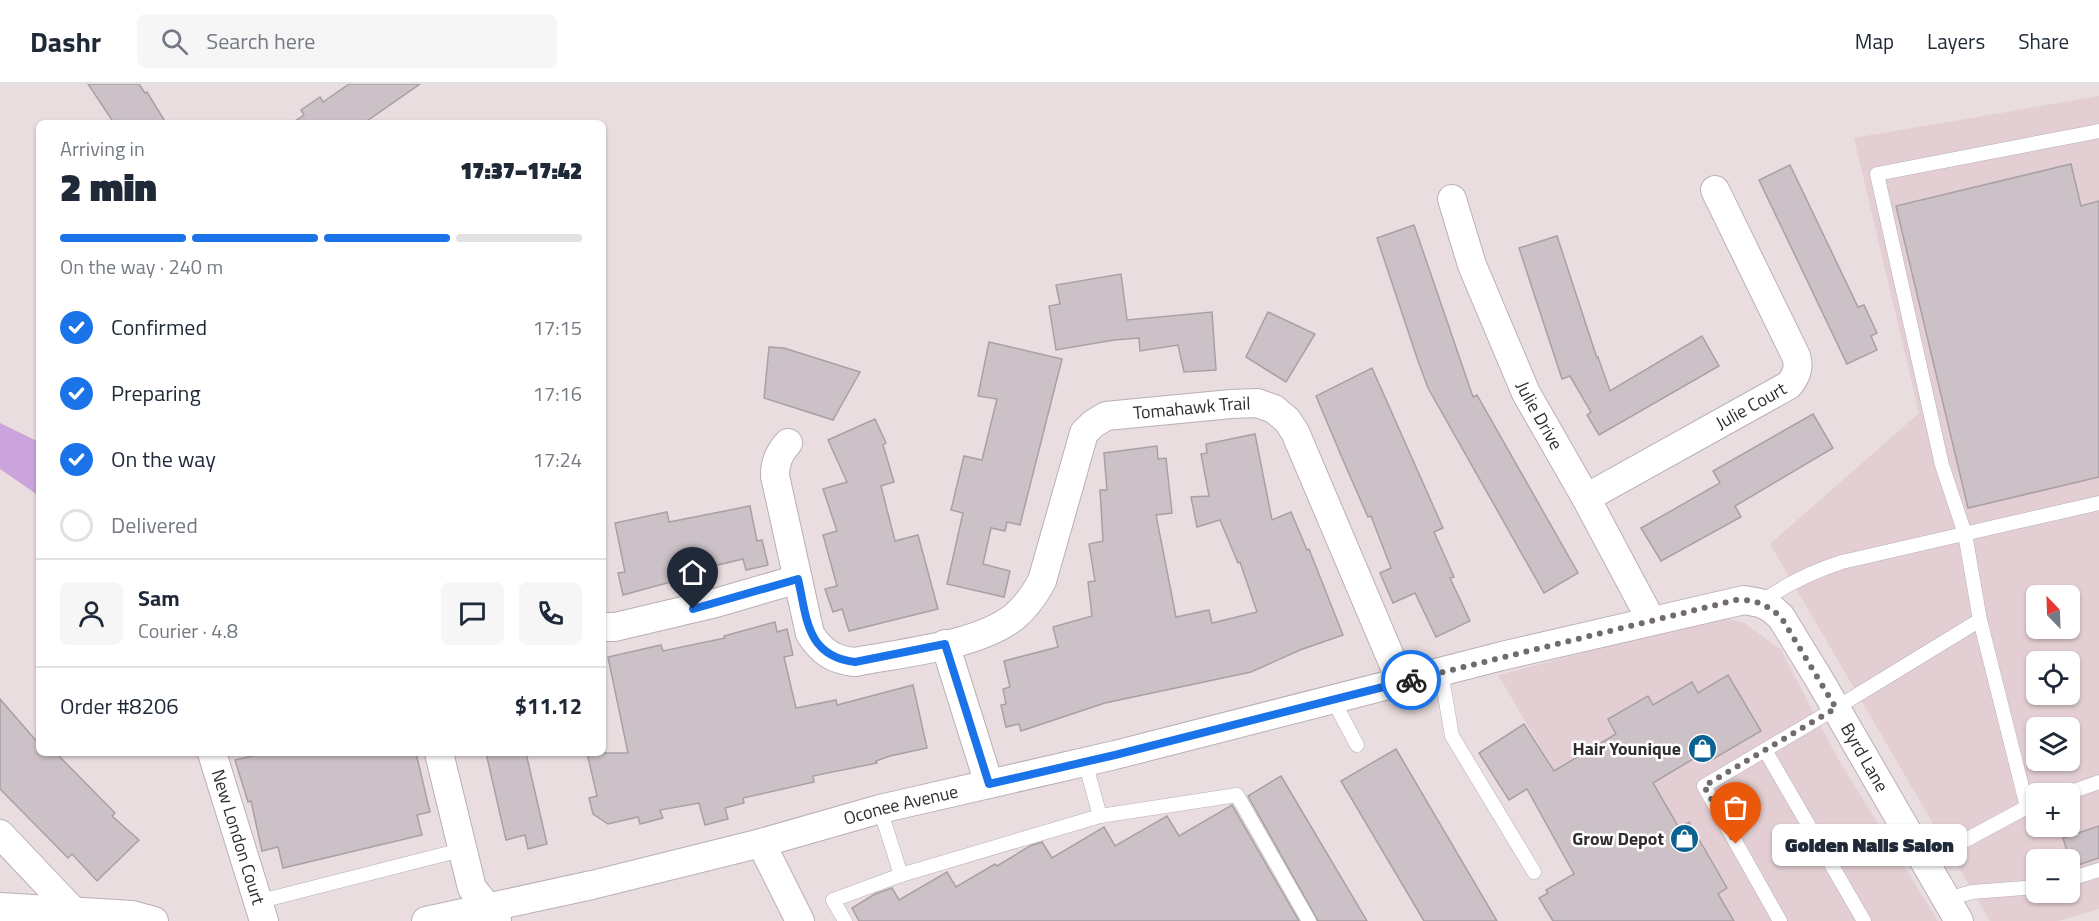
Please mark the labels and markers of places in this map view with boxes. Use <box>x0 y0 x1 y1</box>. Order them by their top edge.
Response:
pin <box>667 547 718 609</box>
shop icon: Hair Younique <box>1686 733 1718 765</box>
place label: Hair Younique <box>1572 735 1681 762</box>
pin <box>1710 782 1761 844</box>
shop icon: Grow Depot <box>1669 823 1701 855</box>
callout: Golden Nails Salon <box>1772 823 1967 865</box>
place label: Grow Depot <box>1572 825 1664 852</box>

